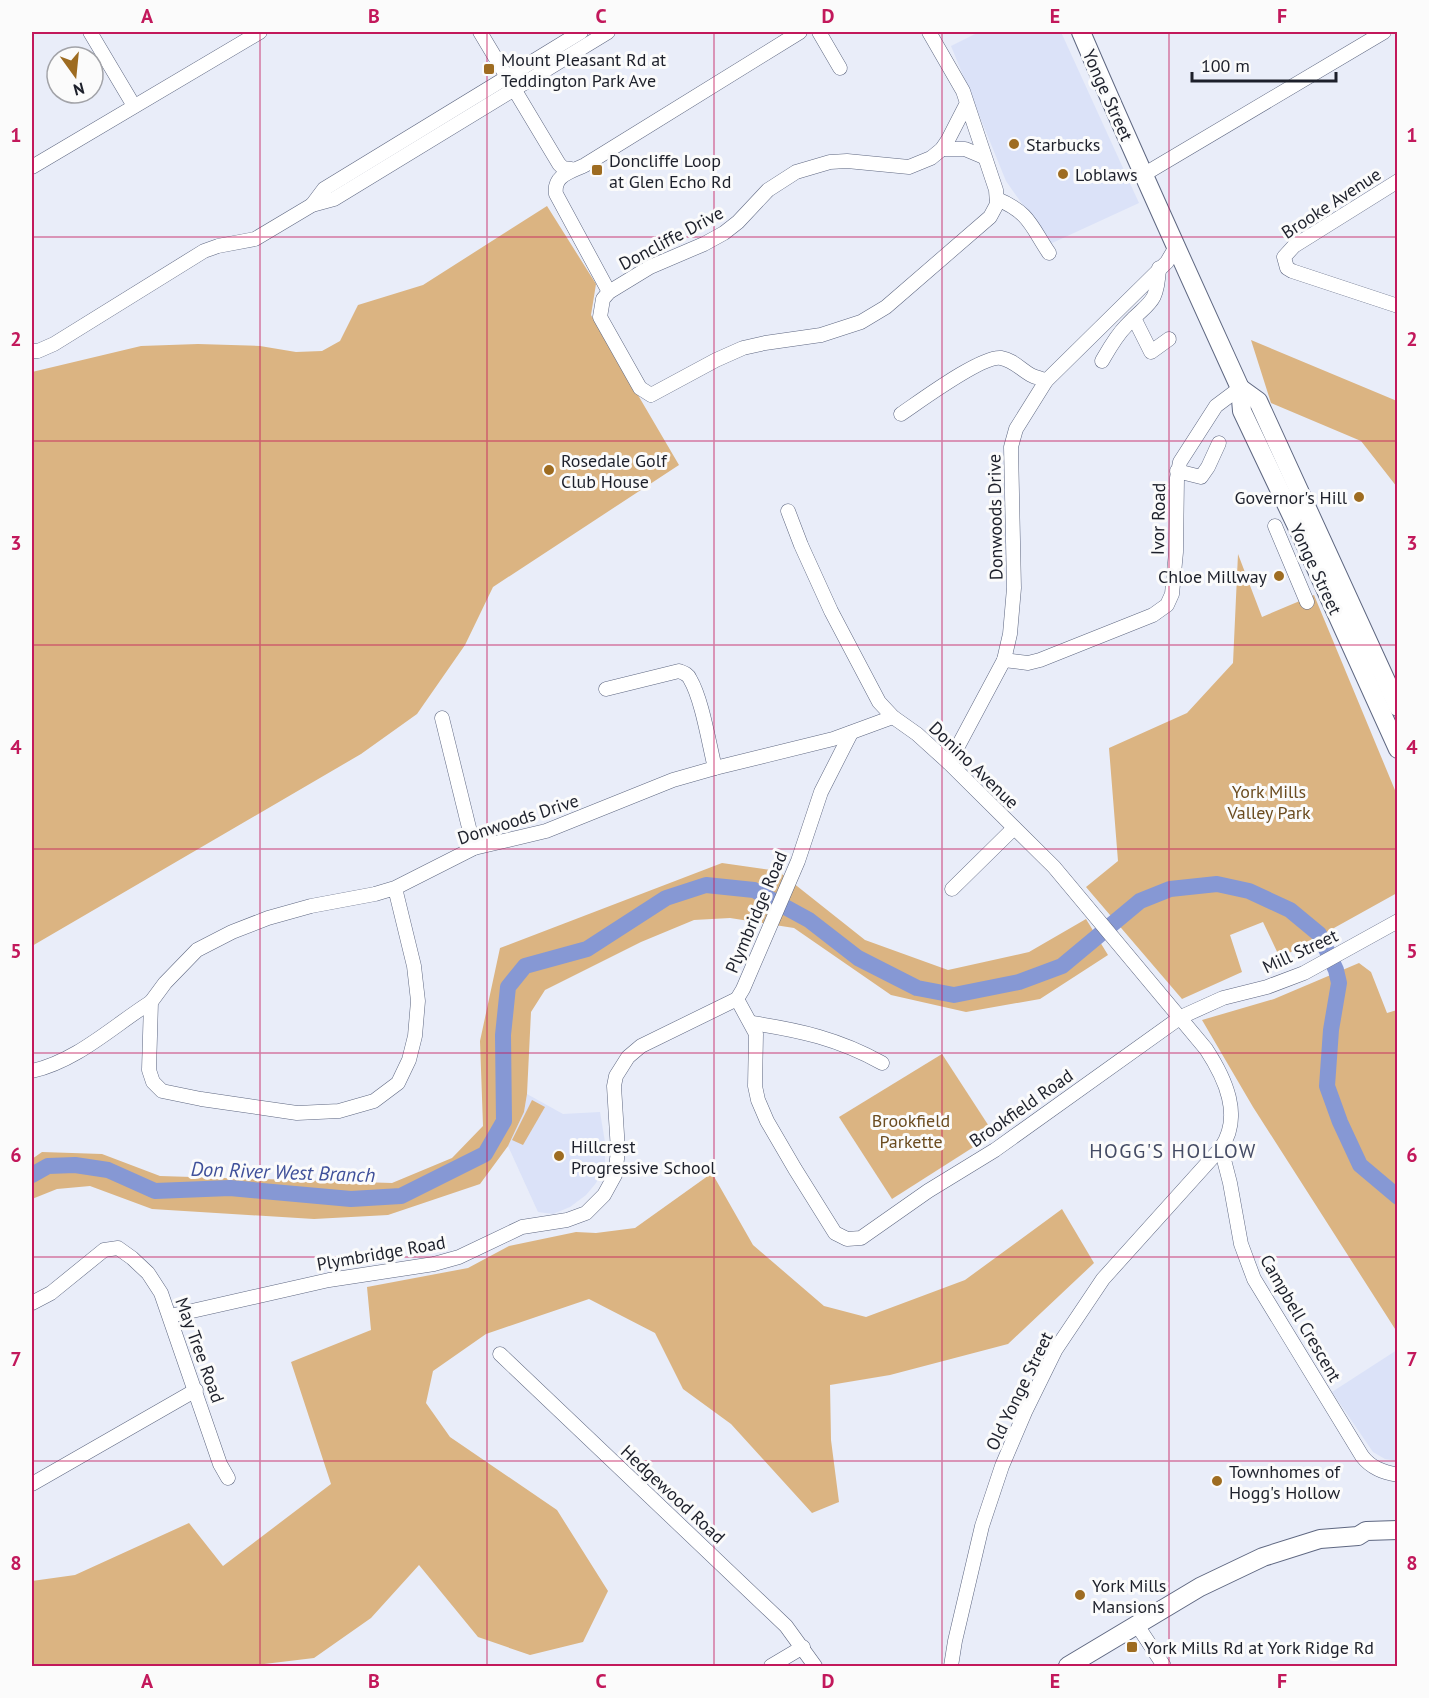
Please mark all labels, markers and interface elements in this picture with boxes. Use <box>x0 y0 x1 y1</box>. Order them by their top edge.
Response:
text: A <box>141 3 154 29</box>
text: B <box>368 3 380 29</box>
text: C <box>595 3 607 29</box>
text: D <box>822 3 835 29</box>
text: E <box>1050 3 1060 29</box>
text: F <box>1277 3 1287 29</box>
north arrow <box>45 45 105 105</box>
scale bar <box>1192 45 1336 83</box>
street label: Yonge Street <box>1078 46 1138 144</box>
place label: Mount Pleasant Rd at Teddington Park Ave <box>501 48 666 92</box>
text: 100 m <box>1201 54 1250 77</box>
marker: Mount Pleasant Rd at Teddington Park Ave <box>482 62 496 76</box>
text: N <box>71 78 87 101</box>
text: 1 <box>10 122 22 148</box>
text: 1 <box>1406 122 1418 148</box>
place label: Starbucks <box>1026 133 1100 156</box>
marker: Starbucks <box>1007 137 1021 151</box>
place label: Doncliffe Loop at Glen Echo Rd <box>609 149 731 193</box>
street label: Brooke Avenue <box>1277 162 1385 244</box>
marker: Doncliffe Loop at Glen Echo Rd <box>590 163 604 177</box>
place label: Loblaws <box>1075 163 1138 186</box>
marker: Loblaws <box>1056 167 1070 181</box>
street label: Doncliffe Drive <box>615 201 727 275</box>
text: 2 <box>10 326 22 352</box>
text: 2 <box>1406 326 1418 352</box>
place label: Rosedale Golf Club House <box>561 449 668 493</box>
street label: Donwoods Drive <box>982 454 1008 580</box>
marker: Rosedale Golf Club House <box>542 463 556 477</box>
street label: Ivor Road <box>1146 483 1170 555</box>
place label: Governor's Hill <box>1235 486 1348 509</box>
marker: Governor's Hill <box>1352 490 1366 504</box>
street label: Yonge Street <box>1285 520 1347 618</box>
text: 3 <box>10 530 22 556</box>
text: 3 <box>1406 530 1418 556</box>
place label: Chloe Millway <box>1158 565 1268 588</box>
marker: Chloe Millway <box>1272 569 1286 583</box>
street label: Donino Avenue <box>924 716 1024 814</box>
text: 4 <box>10 734 22 760</box>
text: 4 <box>1406 734 1418 760</box>
park label: York Mills Valley Park <box>1226 780 1311 824</box>
street label: Donwoods Drive <box>455 789 581 849</box>
street label: Plymbridge Road <box>720 847 792 977</box>
street label: Mill Street <box>1259 924 1341 978</box>
text: 5 <box>10 938 22 964</box>
text: 5 <box>1406 938 1418 964</box>
street label: Brookfield Road <box>965 1064 1077 1152</box>
park label: Brookfield Parkette <box>872 1109 950 1153</box>
place label: Hillcrest Progressive School <box>571 1135 716 1179</box>
district label: HOGG'S HOLLOW <box>1089 1138 1257 1164</box>
text: 6 <box>10 1142 22 1168</box>
text: 6 <box>1406 1142 1418 1168</box>
marker: Hillcrest Progressive School <box>552 1149 566 1163</box>
water label: Don River West Branch <box>190 1156 376 1188</box>
street label: Plymbridge Road <box>315 1230 447 1276</box>
street label: Campbell Crescent <box>1255 1250 1347 1386</box>
street label: May Tree Road <box>170 1294 230 1406</box>
street label: Old Yonge Street <box>980 1328 1058 1454</box>
text: 7 <box>10 1346 22 1372</box>
text: 7 <box>1406 1346 1418 1372</box>
street label: Hedgewood Road <box>616 1440 730 1548</box>
place label: Townhomes of Hogg's Hollow <box>1229 1460 1341 1504</box>
marker: Townhomes of Hogg's Hollow <box>1210 1474 1224 1488</box>
text: 8 <box>10 1550 22 1576</box>
text: 8 <box>1406 1550 1418 1576</box>
place label: York Mills Mansions <box>1092 1574 1166 1618</box>
marker: York Mills Mansions <box>1073 1588 1087 1602</box>
place label: York Mills Rd at York Ridge Rd <box>1144 1636 1374 1659</box>
marker: York Mills Rd at York Ridge Rd <box>1125 1640 1139 1654</box>
text: A <box>141 1668 154 1694</box>
text: B <box>368 1668 380 1694</box>
text: C <box>595 1668 607 1694</box>
text: D <box>822 1668 835 1694</box>
text: E <box>1050 1668 1060 1694</box>
text: F <box>1277 1668 1287 1694</box>

